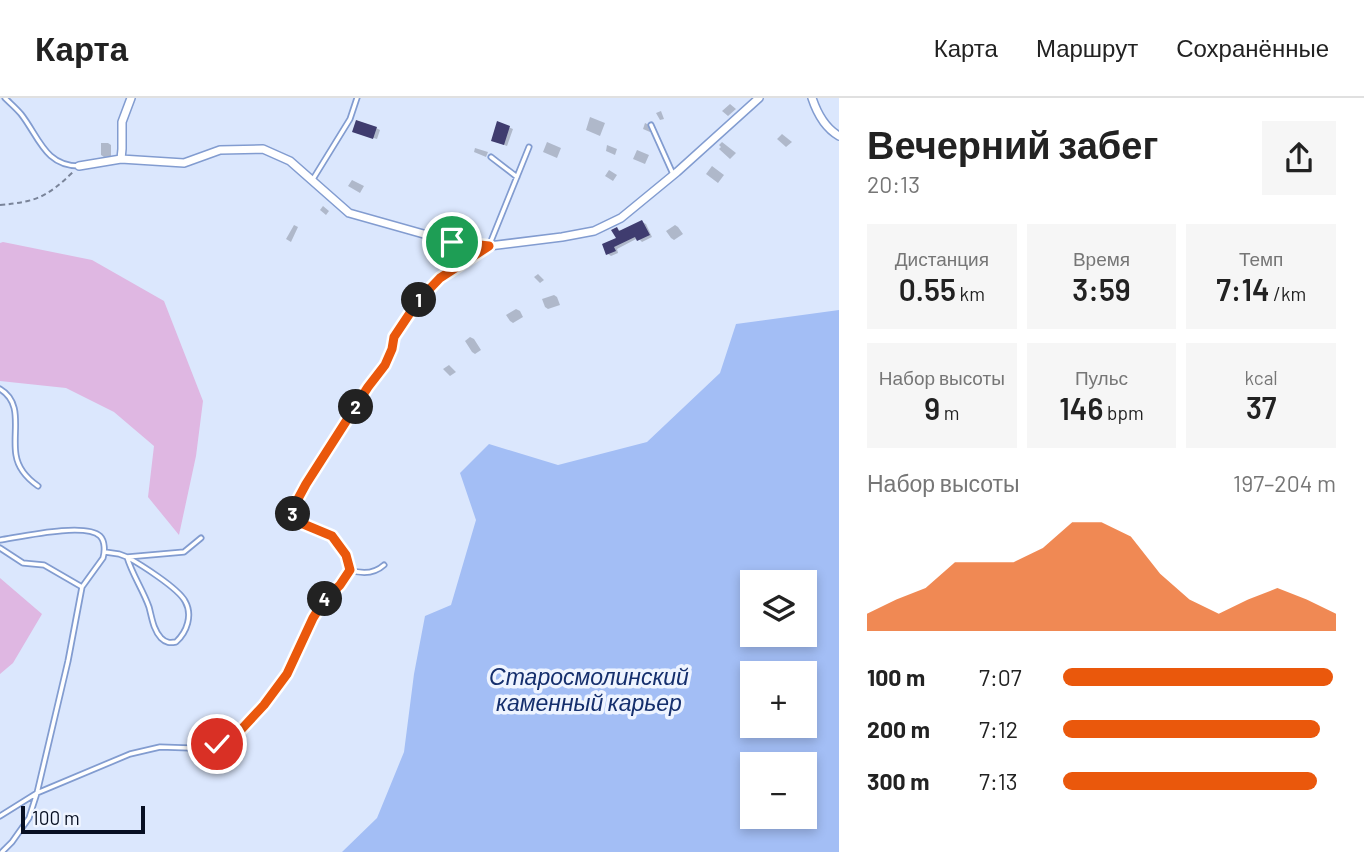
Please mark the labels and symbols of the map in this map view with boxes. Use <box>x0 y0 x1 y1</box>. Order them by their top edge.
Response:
pin <box>422 212 482 272</box>
pin: 1 <box>402 282 436 318</box>
pin: 2 <box>338 390 374 424</box>
pin: 3 <box>276 496 310 532</box>
pin: 4 <box>308 582 342 616</box>
water label: Старосмолинский каменный карьер <box>489 662 689 716</box>
pin <box>187 714 247 774</box>
scale bar <box>21 803 145 835</box>

